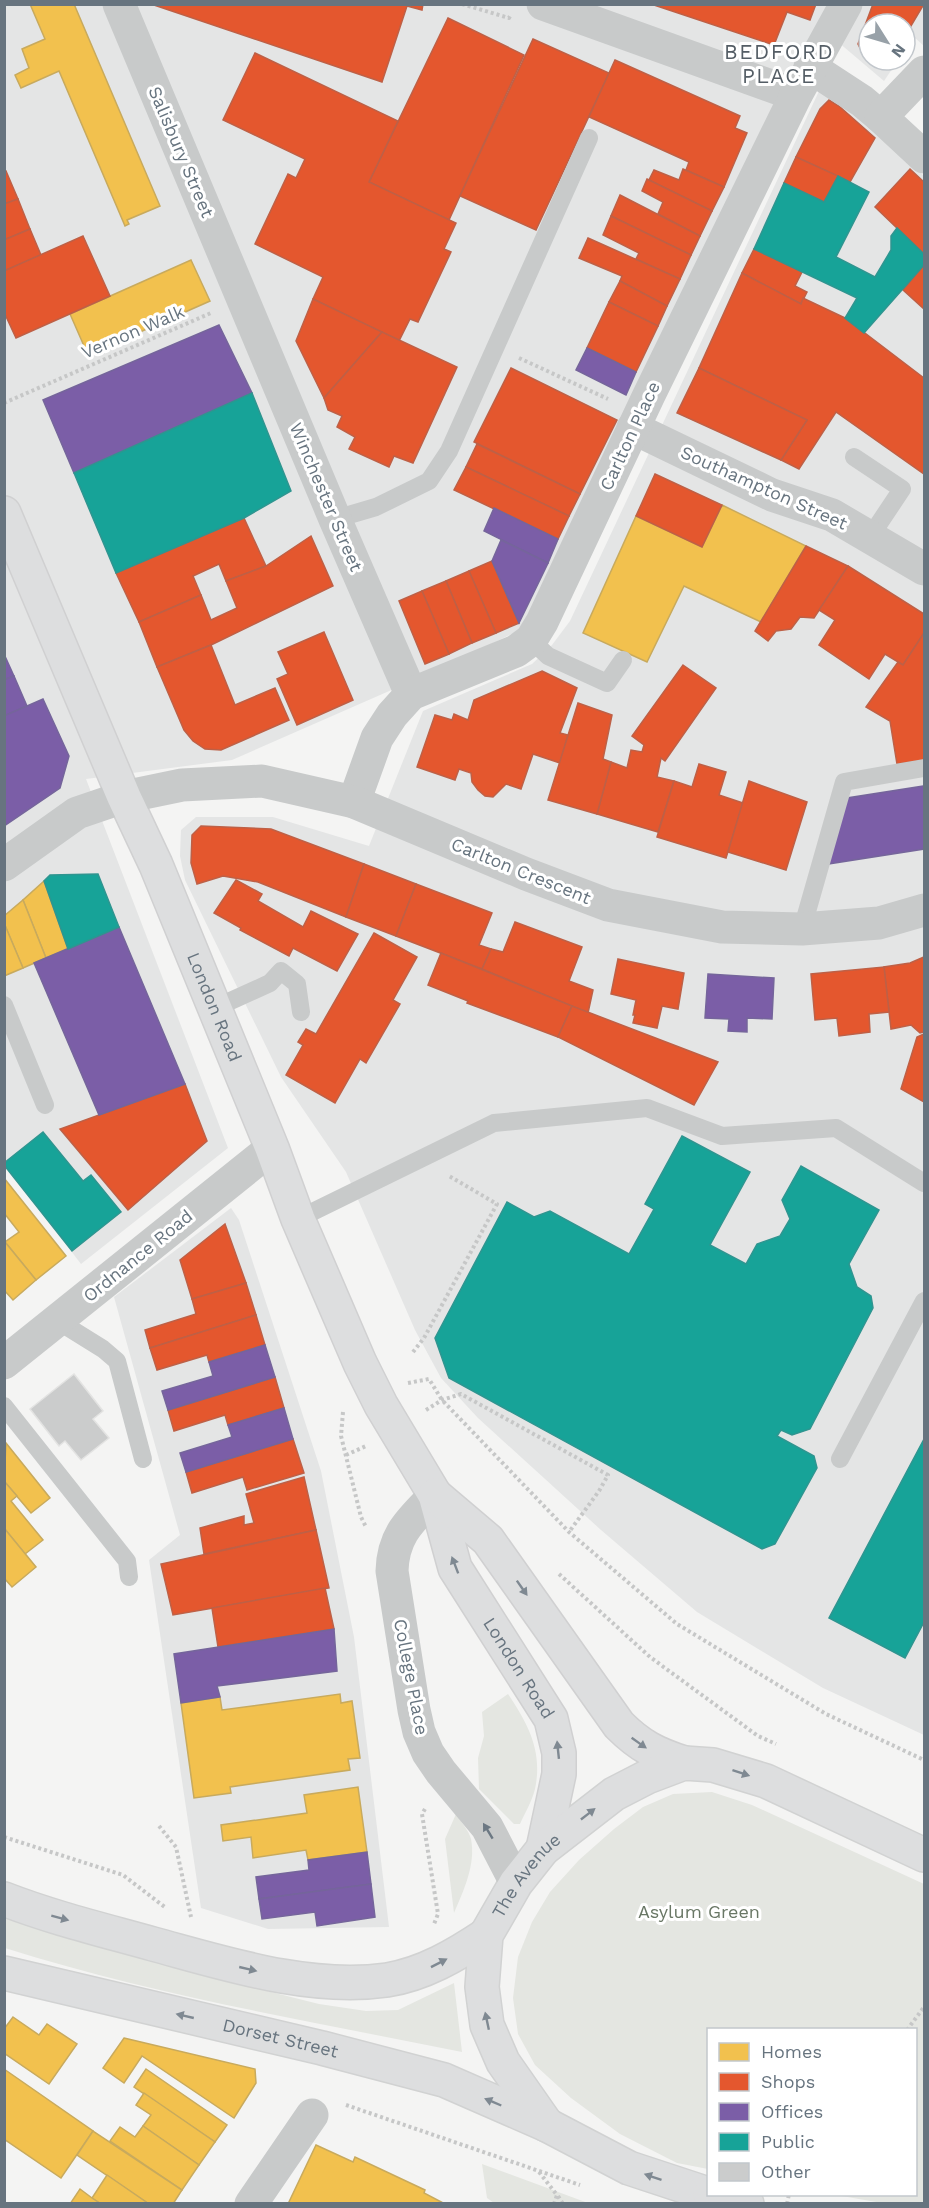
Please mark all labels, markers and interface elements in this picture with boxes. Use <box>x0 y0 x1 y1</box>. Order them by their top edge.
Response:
north arrow <box>857 12 917 72</box>
district label: BEDFORD PLACE <box>724 39 834 88</box>
text: N <box>887 40 910 61</box>
street label: Salisbury Street <box>144 83 219 221</box>
street label: Vernon Walk <box>78 300 187 363</box>
street label: Carlton Place <box>595 378 664 494</box>
street label: Winchester Street <box>286 419 367 575</box>
street label: Southampton Street <box>678 441 851 534</box>
street label: Carlton Crescent <box>448 833 595 908</box>
street label: London Road <box>183 949 246 1064</box>
street label: Ordnance Road <box>79 1205 197 1306</box>
one-way arrow <box>450 1556 459 1574</box>
one-way arrow <box>516 1580 528 1596</box>
street label: London Road <box>479 1613 559 1722</box>
street label: College Place <box>390 1617 433 1737</box>
one-way arrow <box>631 1737 647 1749</box>
one-way arrow <box>553 1741 563 1760</box>
one-way arrow <box>732 1769 750 1779</box>
one-way arrow <box>580 1807 596 1820</box>
one-way arrow <box>483 1823 494 1839</box>
street label: The Avenue <box>487 1828 565 1921</box>
park label: Asylum Green <box>638 1901 760 1922</box>
one-way arrow <box>51 1914 69 1924</box>
one-way arrow <box>430 1958 447 1967</box>
one-way arrow <box>239 1965 258 1974</box>
one-way arrow <box>175 2010 194 2020</box>
one-way arrow <box>482 2011 491 2030</box>
street label: Dorset Street <box>221 2014 341 2062</box>
legend <box>707 2028 917 2196</box>
text: Homes <box>761 2041 822 2062</box>
text: Shops <box>761 2071 815 2092</box>
one-way arrow <box>484 2097 502 2107</box>
text: Offices <box>761 2101 823 2122</box>
text: Public <box>761 2131 815 2152</box>
text: Other <box>761 2161 811 2182</box>
one-way arrow <box>644 2171 662 2181</box>

